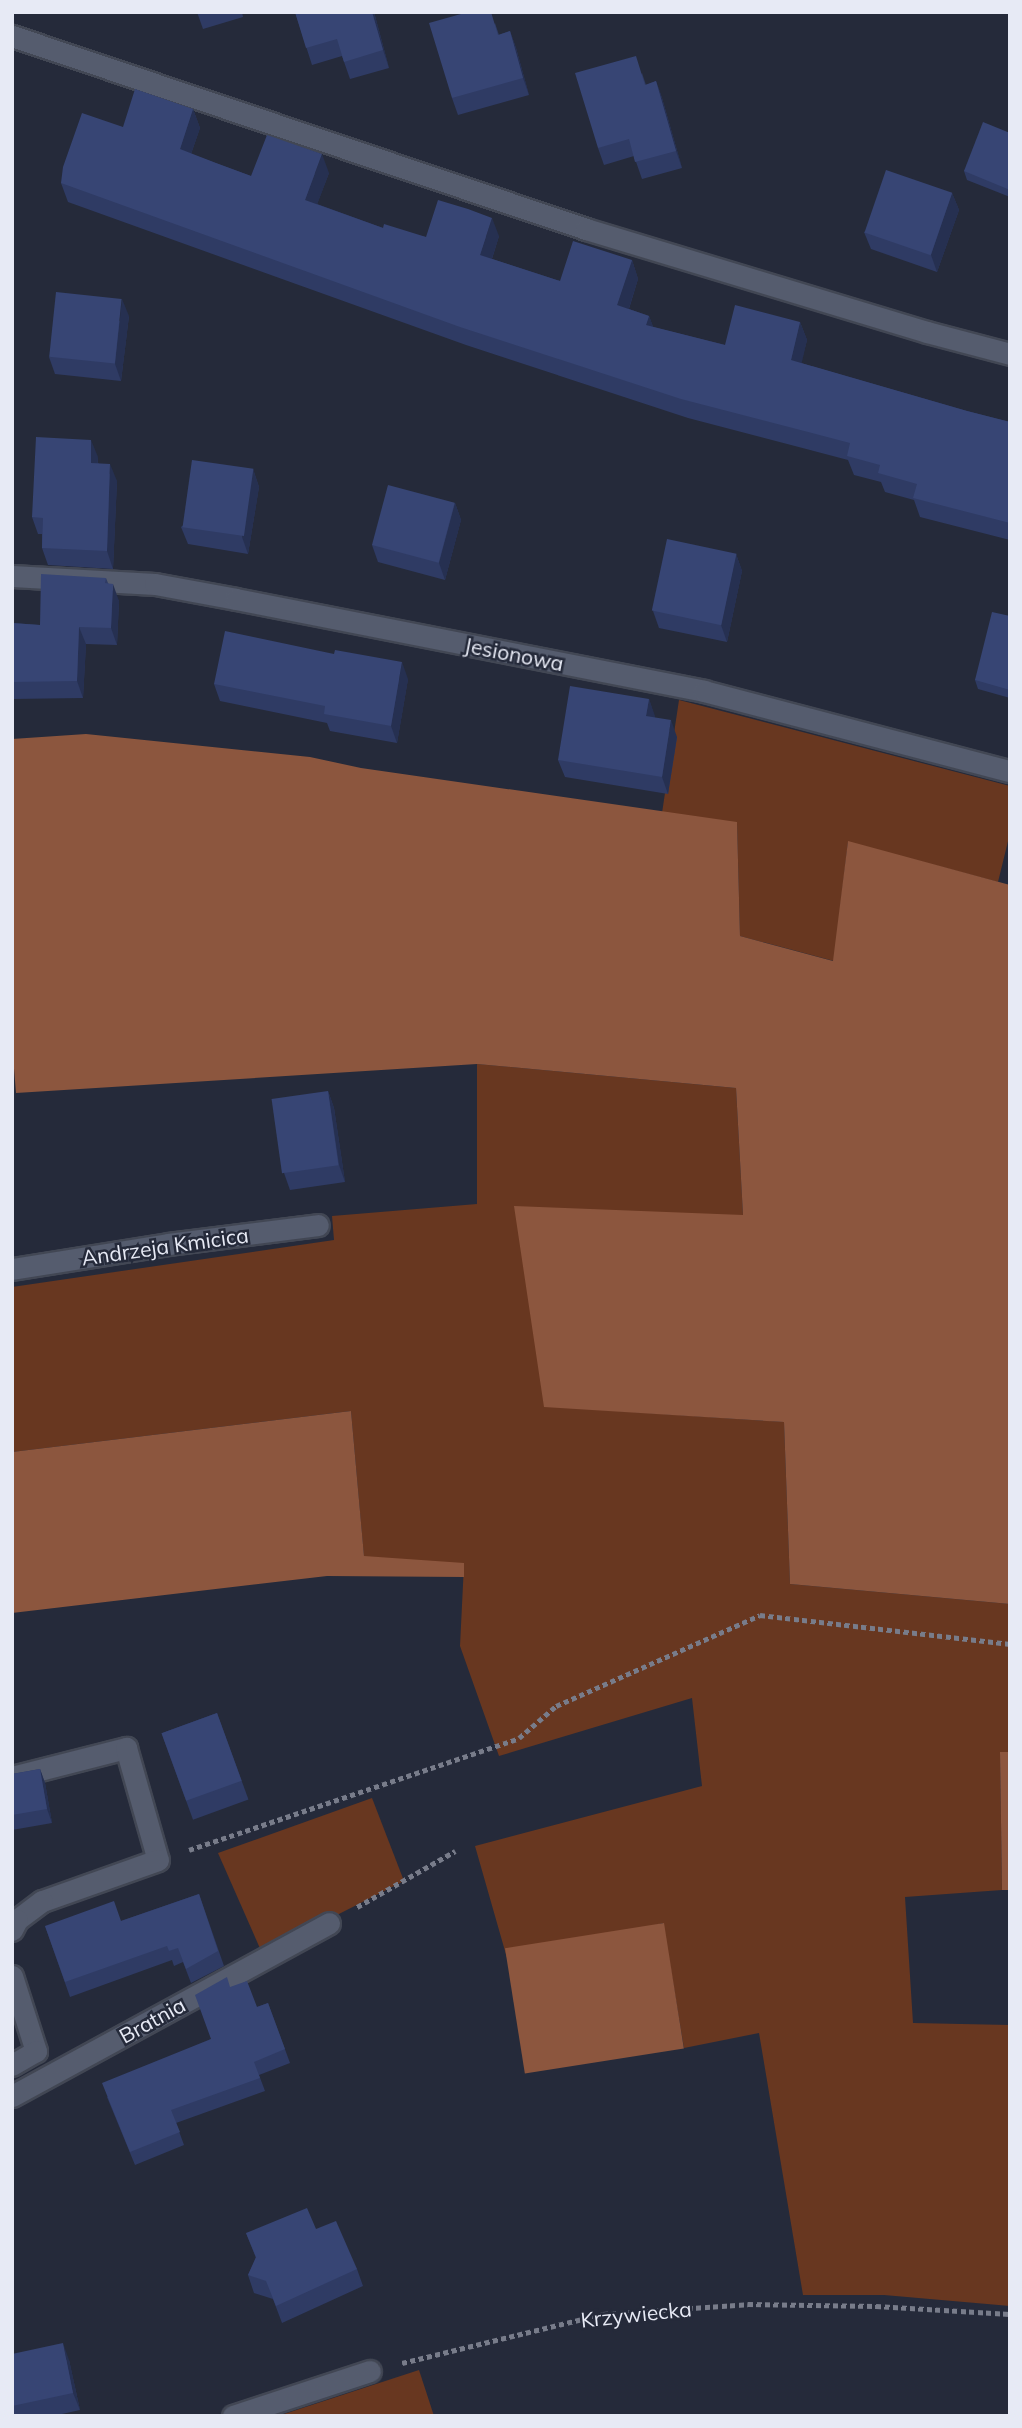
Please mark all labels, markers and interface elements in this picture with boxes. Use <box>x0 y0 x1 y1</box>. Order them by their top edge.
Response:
street label: Jesionowa <box>462 632 566 676</box>
street label: Andrzeja Kmicica <box>80 1222 250 1270</box>
street label: Bratnia <box>115 1992 189 2048</box>
street label: Krzywiecka <box>579 2296 693 2332</box>

